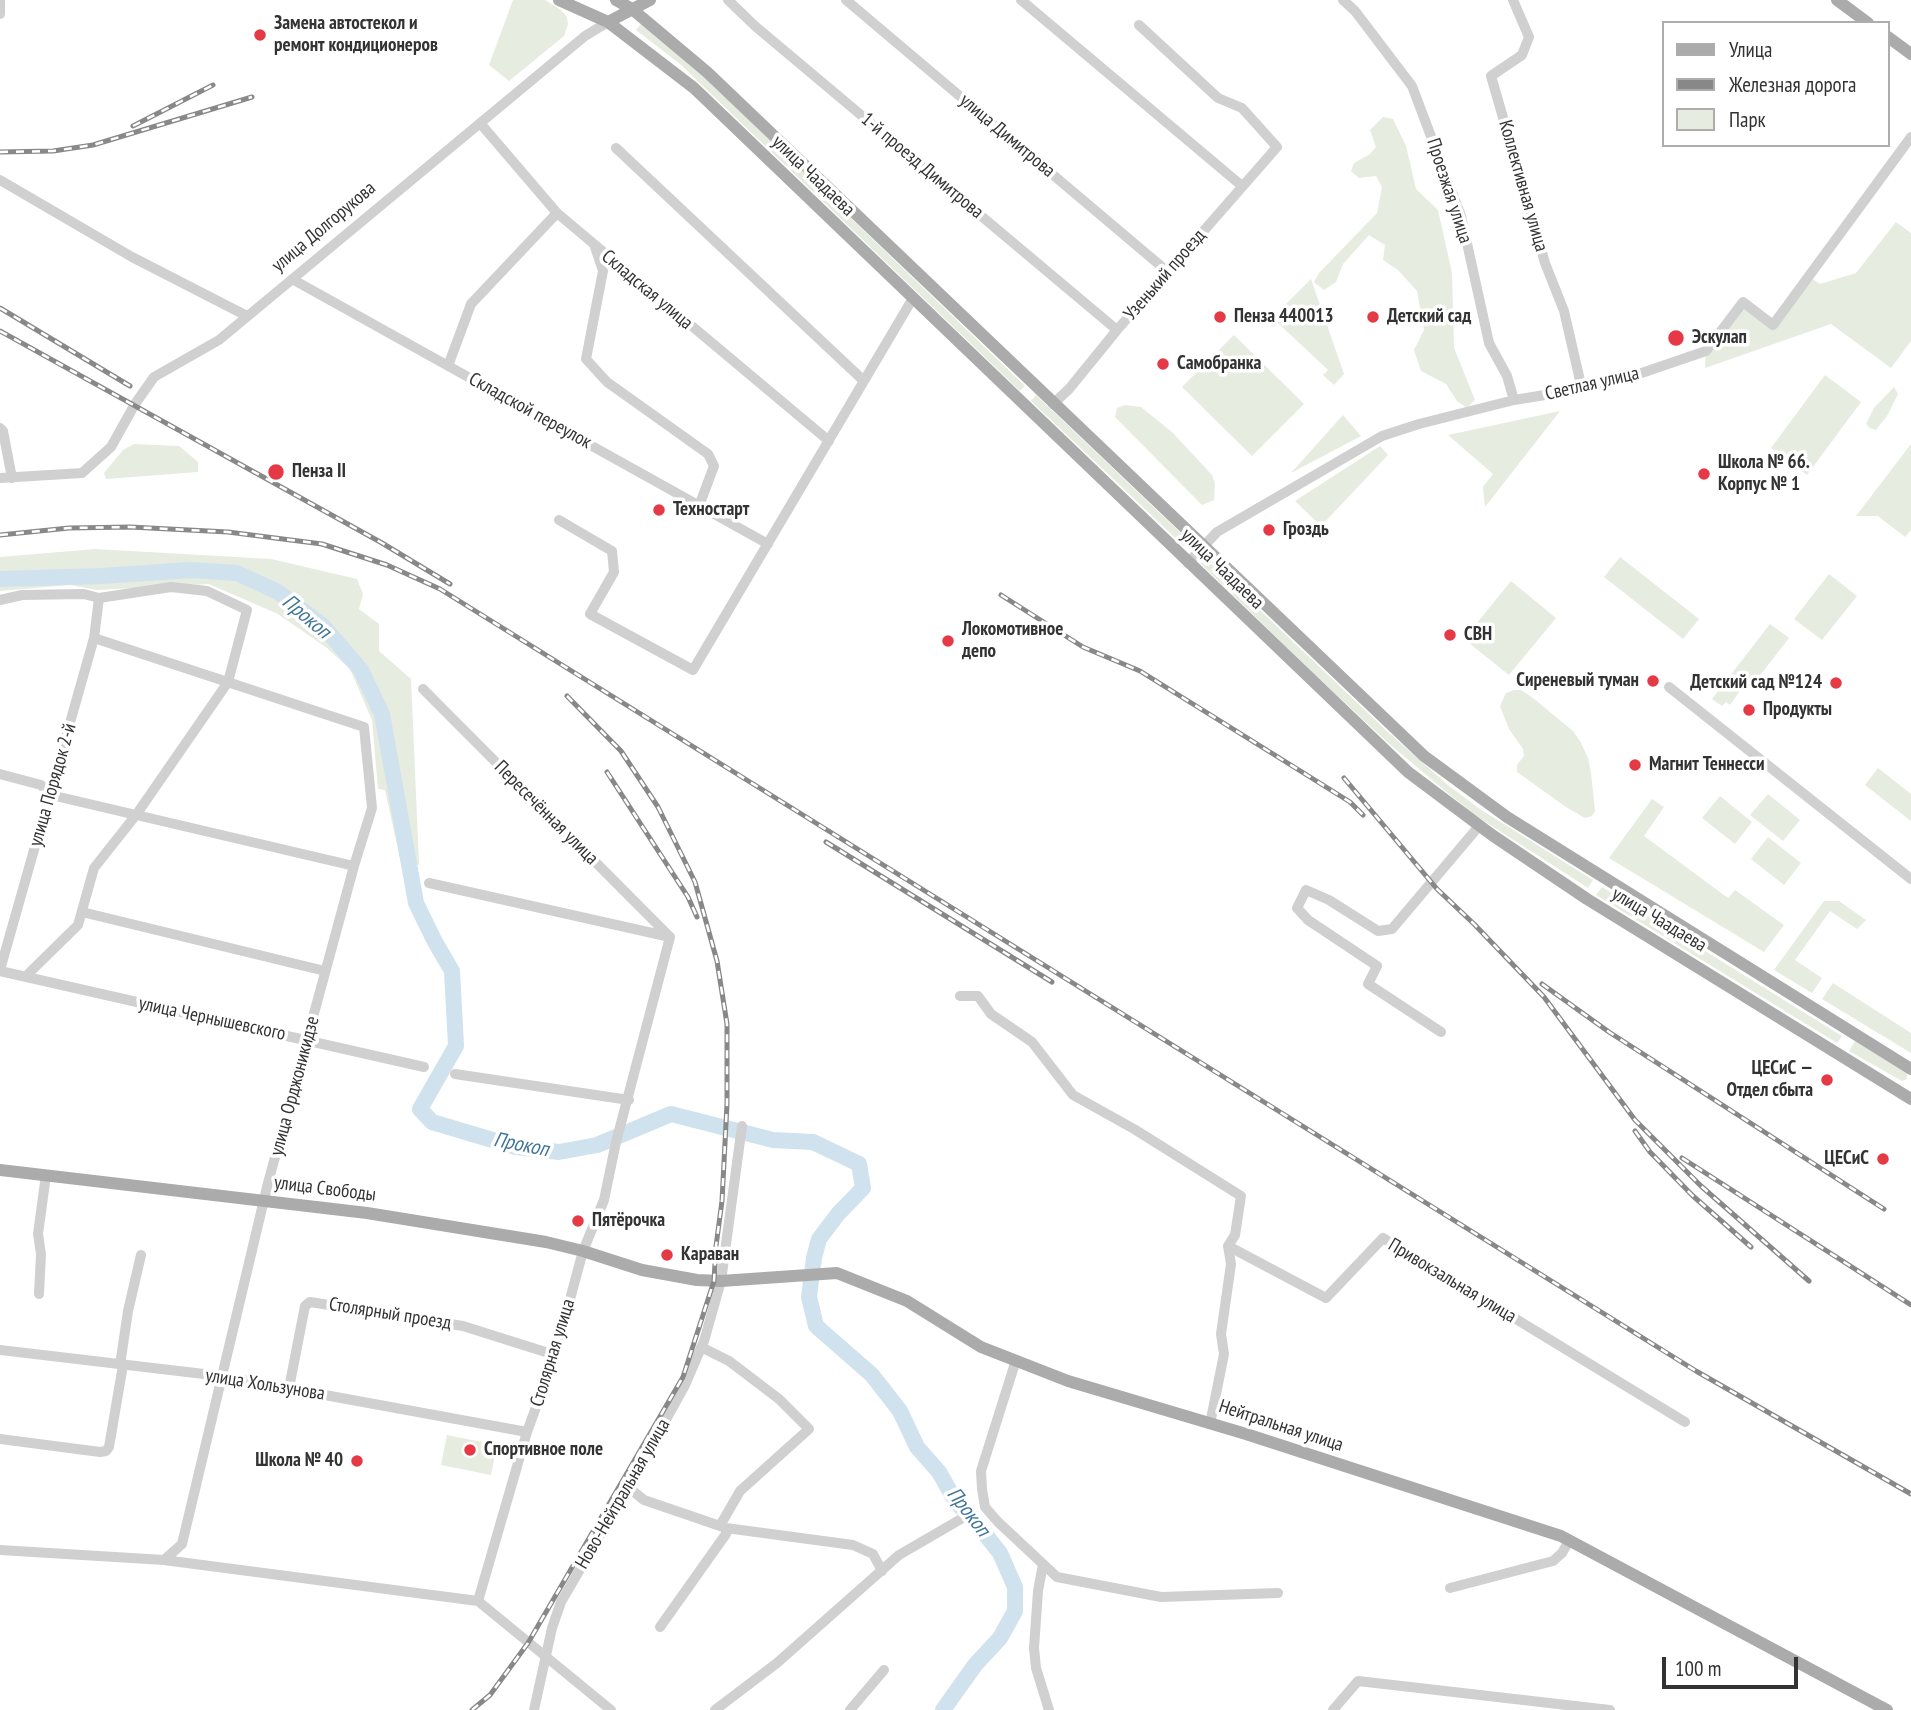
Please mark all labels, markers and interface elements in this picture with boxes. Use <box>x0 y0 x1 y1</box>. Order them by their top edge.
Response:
place label: Замена автостекол и ремонт кондиционеров <box>274 13 438 57</box>
legend <box>1662 21 1890 147</box>
marker: Замена автостекол и ремонт кондиционеров <box>252 27 268 43</box>
text: Улица <box>1729 36 1772 63</box>
text: Железная дорога <box>1729 71 1856 98</box>
street label: улица Димитрова <box>955 89 1059 183</box>
text: Парк <box>1729 106 1766 133</box>
street label: 1-й проезд Димитрова <box>856 108 988 224</box>
street label: Коллективная улица <box>1493 118 1553 254</box>
street label: улица Чаадаева <box>767 131 859 221</box>
street label: Проезжая улица <box>1421 136 1477 246</box>
street label: улица Долгорукова <box>267 177 381 277</box>
street label: Узенький проезд <box>1119 225 1211 325</box>
street label: Складская улица <box>597 245 697 335</box>
place label: Пенза 440013 <box>1234 306 1333 328</box>
place label: Детский сад <box>1387 306 1471 328</box>
marker: Пенза 440013 <box>1212 309 1228 325</box>
marker: Детский сад <box>1365 309 1381 325</box>
place label: Эскулап <box>1692 327 1747 349</box>
marker: Эскулап <box>1666 328 1686 348</box>
place label: Самобранка <box>1177 353 1261 375</box>
marker: Самобранка <box>1155 356 1171 372</box>
street label: Светлая улица <box>1543 362 1641 406</box>
street label: Складской переулок <box>465 368 595 454</box>
place label: Школа № 66. Корпус № 1 <box>1718 452 1810 496</box>
place label: Пенза II <box>292 461 346 483</box>
marker: Пенза II <box>266 462 286 482</box>
marker: Школа № 66. Корпус № 1 <box>1696 466 1712 482</box>
place label: Техностарт <box>673 499 749 521</box>
marker: Техностарт <box>651 502 667 518</box>
place label: Гроздь <box>1283 519 1329 541</box>
marker: Гроздь <box>1261 522 1277 538</box>
street label: улица Чаадаева <box>1176 524 1268 614</box>
water label: Прокоп <box>277 590 335 644</box>
place label: Локомотивное депо <box>962 619 1063 663</box>
place label: СВН <box>1464 624 1492 646</box>
marker: СВН <box>1442 627 1458 643</box>
marker: Локомотивное депо <box>940 633 956 649</box>
place label: Сиреневый туман <box>1516 670 1639 692</box>
place label: Детский сад №124 <box>1690 672 1822 694</box>
marker: Сиреневый туман <box>1645 673 1661 689</box>
marker: Детский сад №124 <box>1828 675 1844 691</box>
place label: Продукты <box>1763 699 1832 721</box>
marker: Продукты <box>1741 702 1757 718</box>
street label: улица Порядок 2-й <box>25 721 81 849</box>
place label: Магнит Теннесси <box>1649 754 1765 776</box>
street label: Пересечённая улица <box>489 756 603 870</box>
marker: Магнит Теннесси <box>1627 757 1643 773</box>
street label: улица Чаадаева <box>1607 883 1711 957</box>
street label: улица Чернышевского <box>137 992 287 1046</box>
street label: улица Орджоникидзе <box>265 1014 325 1158</box>
place label: ЦЕСиС — Отдел сбыта <box>1726 1058 1813 1102</box>
marker: ЦЕСиС — Отдел сбыта <box>1819 1072 1835 1088</box>
water label: Прокоп <box>491 1127 551 1163</box>
place label: ЦЕСиС <box>1824 1148 1869 1170</box>
marker: ЦЕСиС <box>1875 1151 1891 1167</box>
street label: улица Свободы <box>273 1171 377 1207</box>
place label: Пятёрочка <box>592 1210 665 1232</box>
marker: Пятёрочка <box>570 1213 586 1229</box>
street label: Привокзальная улица <box>1384 1234 1520 1328</box>
place label: Караван <box>681 1244 739 1266</box>
marker: Караван <box>659 1247 675 1263</box>
street label: Столярный проезд <box>327 1293 453 1335</box>
street label: Столярная улица <box>526 1296 580 1410</box>
street label: улица Хользунова <box>204 1364 326 1406</box>
street label: Нейтральная улица <box>1216 1395 1346 1457</box>
street label: Ново-Нейтральная улица <box>571 1415 675 1573</box>
place label: Спортивное поле <box>484 1439 603 1461</box>
marker: Спортивное поле <box>462 1442 478 1458</box>
place label: Школа № 40 <box>255 1450 343 1472</box>
marker: Школа № 40 <box>349 1453 365 1469</box>
water label: Прокоп <box>941 1482 995 1542</box>
scale bar <box>1666 1644 1802 1688</box>
text: 100 m <box>1675 1655 1721 1682</box>

